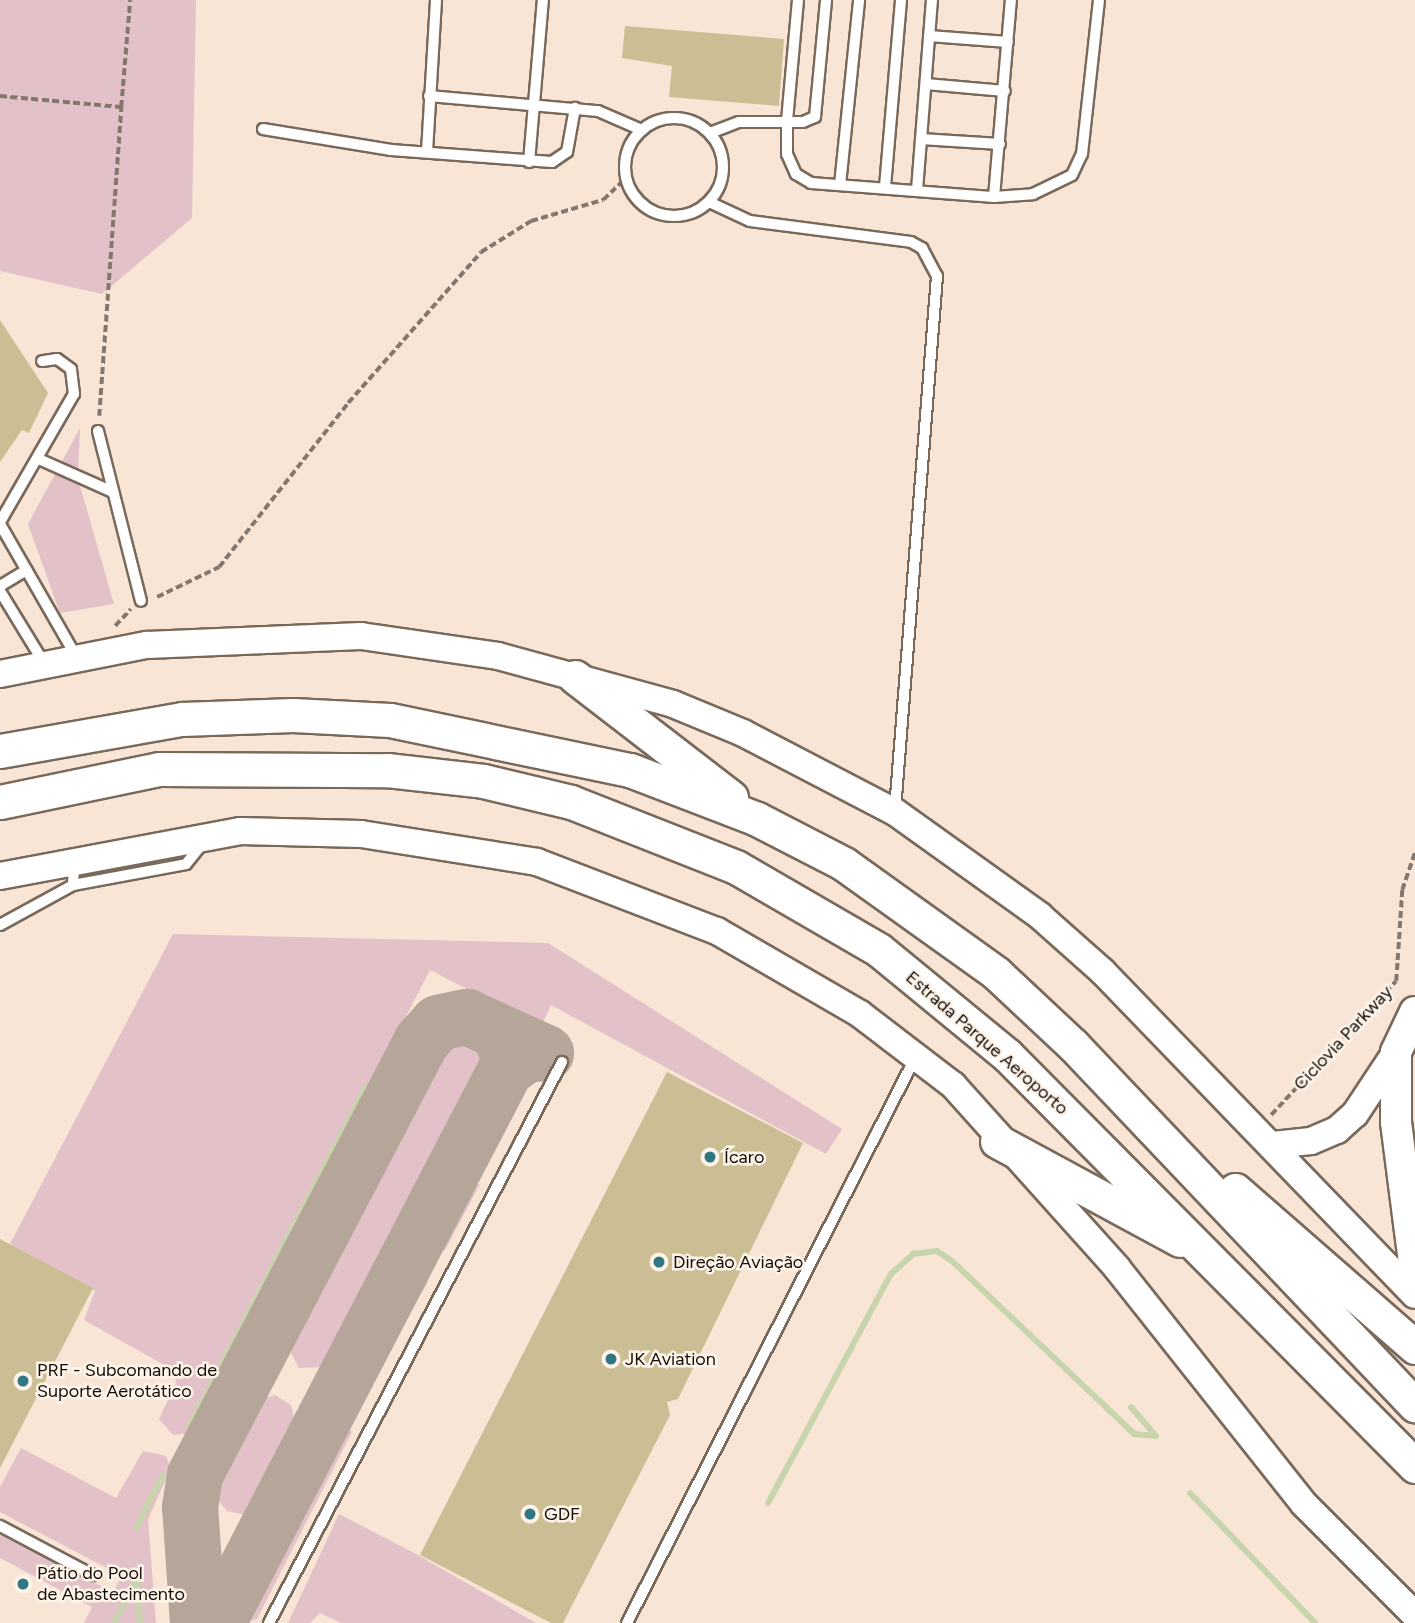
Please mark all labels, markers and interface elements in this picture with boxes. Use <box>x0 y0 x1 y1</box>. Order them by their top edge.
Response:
street label: Estrada Parque Aeroporto <box>901 967 1073 1119</box>
street label: Ciclovia Parkway <box>1289 981 1397 1095</box>
place label: Ícaro <box>724 1146 764 1168</box>
marker: Ícaro <box>702 1149 718 1165</box>
place label: Direção Aviação <box>673 1251 803 1273</box>
marker: Direção Aviação <box>651 1254 667 1270</box>
place label: JK Aviation <box>625 1348 716 1370</box>
marker: JK Aviation <box>603 1351 619 1367</box>
place label: PRF - Subcomando de Suporte Aerotático <box>37 1360 217 1402</box>
marker: PRF - Subcomando de Suporte Aerotático <box>15 1373 31 1389</box>
place label: GDF <box>544 1503 580 1525</box>
marker: GDF <box>522 1506 538 1522</box>
place label: Pátio do Pool de Abastecimento <box>37 1563 185 1606</box>
marker: Pátio do Pool de Abastecimento <box>15 1576 31 1592</box>

